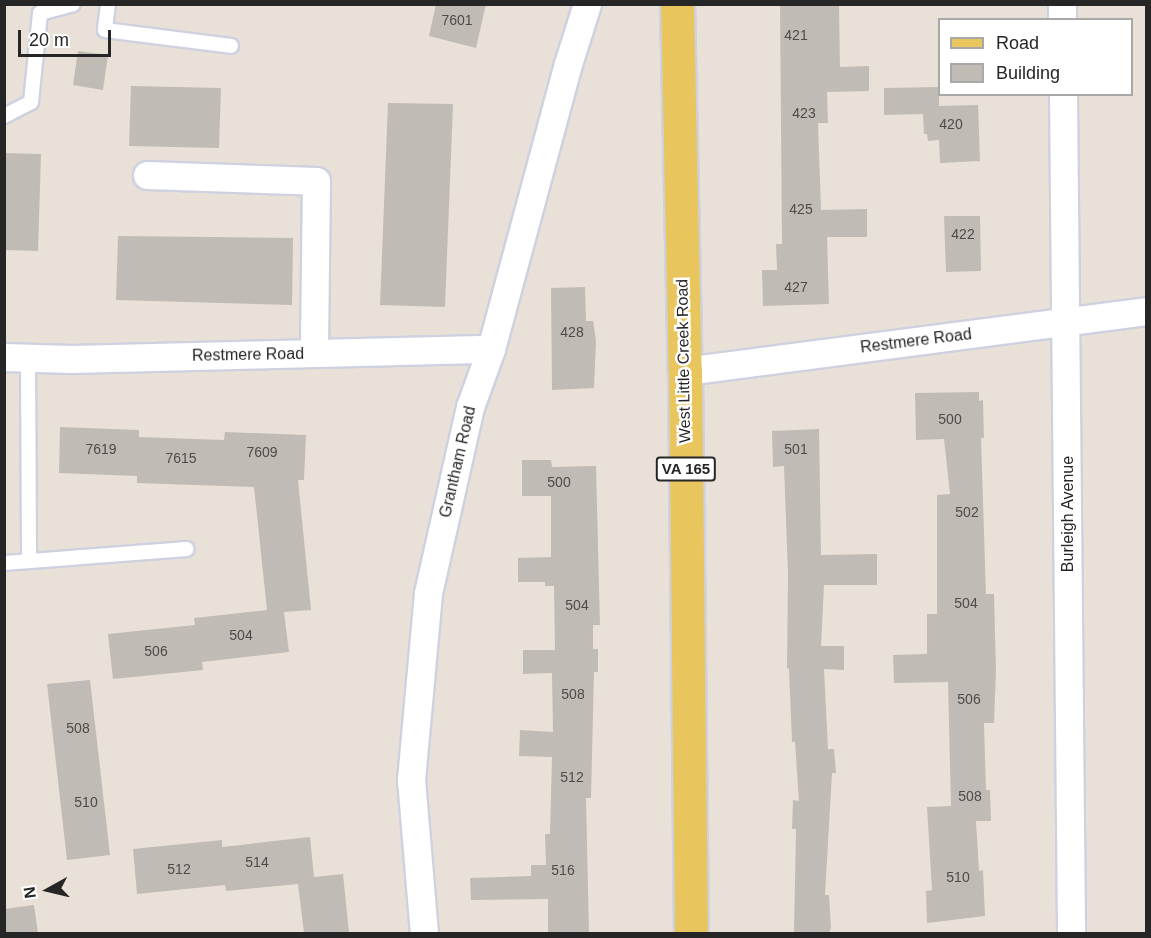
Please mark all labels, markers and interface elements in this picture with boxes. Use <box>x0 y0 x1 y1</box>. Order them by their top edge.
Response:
house number: 7601 <box>441 12 473 28</box>
scale bar <box>21 18 114 56</box>
legend <box>938 18 1133 96</box>
house number: 421 <box>784 27 808 43</box>
text: 20 m <box>29 30 69 50</box>
text: Road <box>996 33 1039 53</box>
text: Building <box>996 63 1060 83</box>
house number: 423 <box>792 105 816 121</box>
house number: 420 <box>939 116 963 132</box>
house number: 425 <box>789 201 813 217</box>
house number: 422 <box>951 226 975 242</box>
street label: West Little Creek Road <box>673 279 695 443</box>
house number: 427 <box>784 279 808 295</box>
house number: 428 <box>560 324 584 340</box>
street label: Restmere Road <box>859 325 973 357</box>
street label: Restmere Road <box>192 344 304 366</box>
street label: Grantham Road <box>436 404 480 520</box>
house number: 500 <box>938 411 962 427</box>
house number: 7619 <box>85 441 117 457</box>
house number: 501 <box>784 441 808 457</box>
house number: 7609 <box>246 444 278 460</box>
house number: 7615 <box>165 450 197 466</box>
street label: Burleigh Avenue <box>1058 455 1078 573</box>
road number: VA 165 <box>654 457 718 481</box>
house number: 500 <box>547 474 571 490</box>
house number: 502 <box>955 504 979 520</box>
house number: 504 <box>954 595 978 611</box>
house number: 504 <box>565 597 589 613</box>
house number: 504 <box>229 627 253 643</box>
house number: 506 <box>144 643 168 659</box>
house number: 508 <box>561 686 585 702</box>
house number: 506 <box>957 691 981 707</box>
house number: 508 <box>66 720 90 736</box>
house number: 512 <box>560 769 584 785</box>
house number: 508 <box>958 788 982 804</box>
house number: 510 <box>74 794 98 810</box>
house number: 514 <box>245 854 269 870</box>
north arrow <box>18 860 78 920</box>
house number: 512 <box>167 861 191 877</box>
house number: 516 <box>551 862 575 878</box>
house number: 510 <box>946 869 970 885</box>
text: N <box>20 886 39 899</box>

